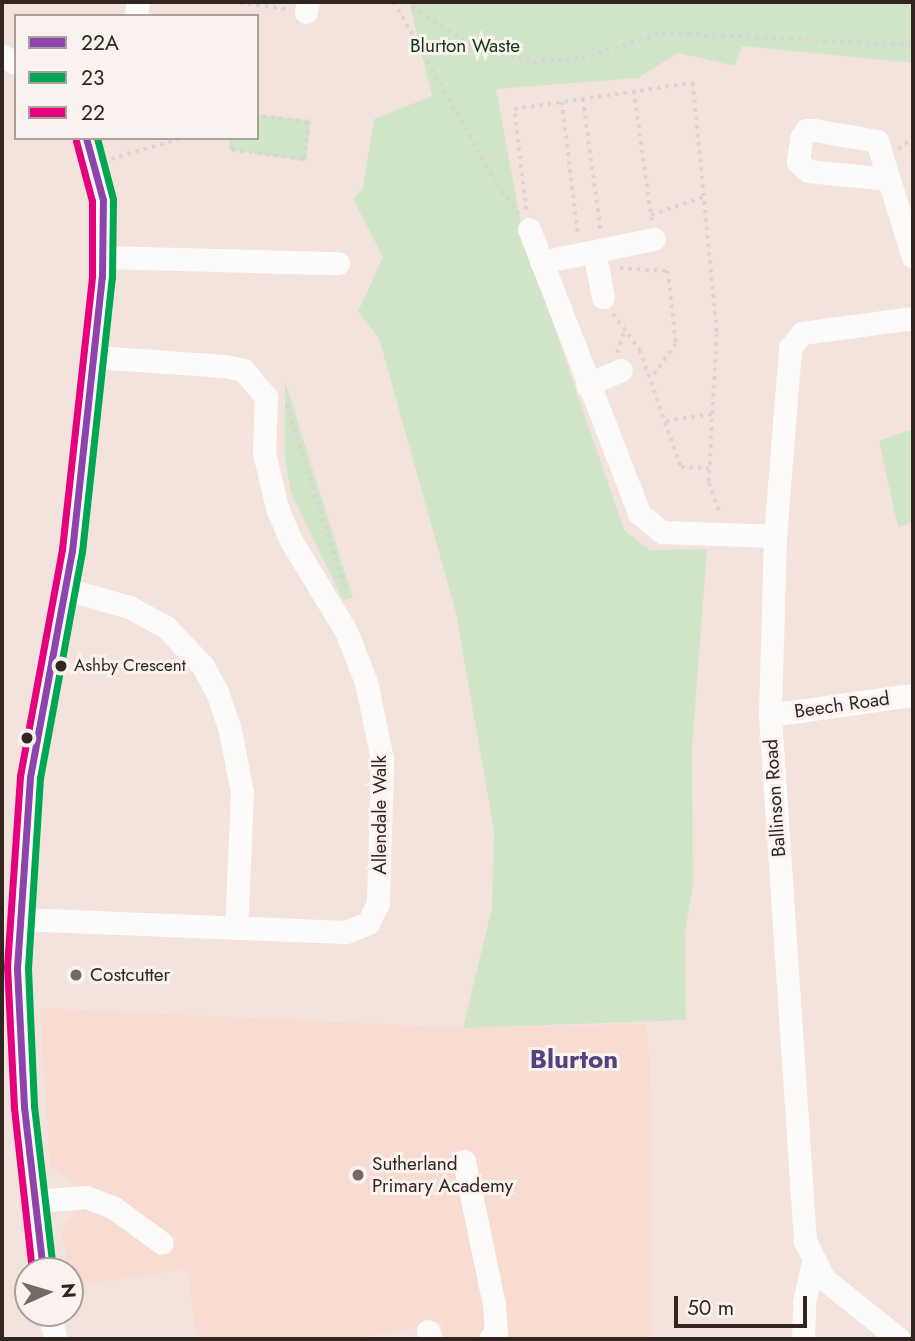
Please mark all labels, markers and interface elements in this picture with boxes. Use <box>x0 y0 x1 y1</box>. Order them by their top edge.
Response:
legend <box>14 14 259 140</box>
text: 22A <box>81 28 119 58</box>
park label: Blurton Waste <box>410 35 520 57</box>
text: 23 <box>81 63 104 93</box>
text: 22 <box>81 98 105 128</box>
place label: Ashby Crescent <box>74 656 186 676</box>
marker: Ashby Crescent <box>54 659 68 673</box>
street label: Beech Road <box>793 687 891 723</box>
unlabelled marker <box>20 731 34 745</box>
street label: Ballinson Road <box>760 738 790 858</box>
street label: Allendale Walk <box>369 755 391 875</box>
place label: Costcutter <box>90 964 170 986</box>
marker: Costcutter <box>68 967 84 983</box>
district label: Blurton <box>530 1044 618 1076</box>
place label: Sutherland Primary Academy <box>372 1153 513 1197</box>
marker: Sutherland Primary Academy <box>350 1167 366 1183</box>
north arrow <box>14 1257 84 1327</box>
text: N <box>54 1282 82 1299</box>
scale bar <box>677 1282 810 1326</box>
text: 50 m <box>687 1293 734 1323</box>

